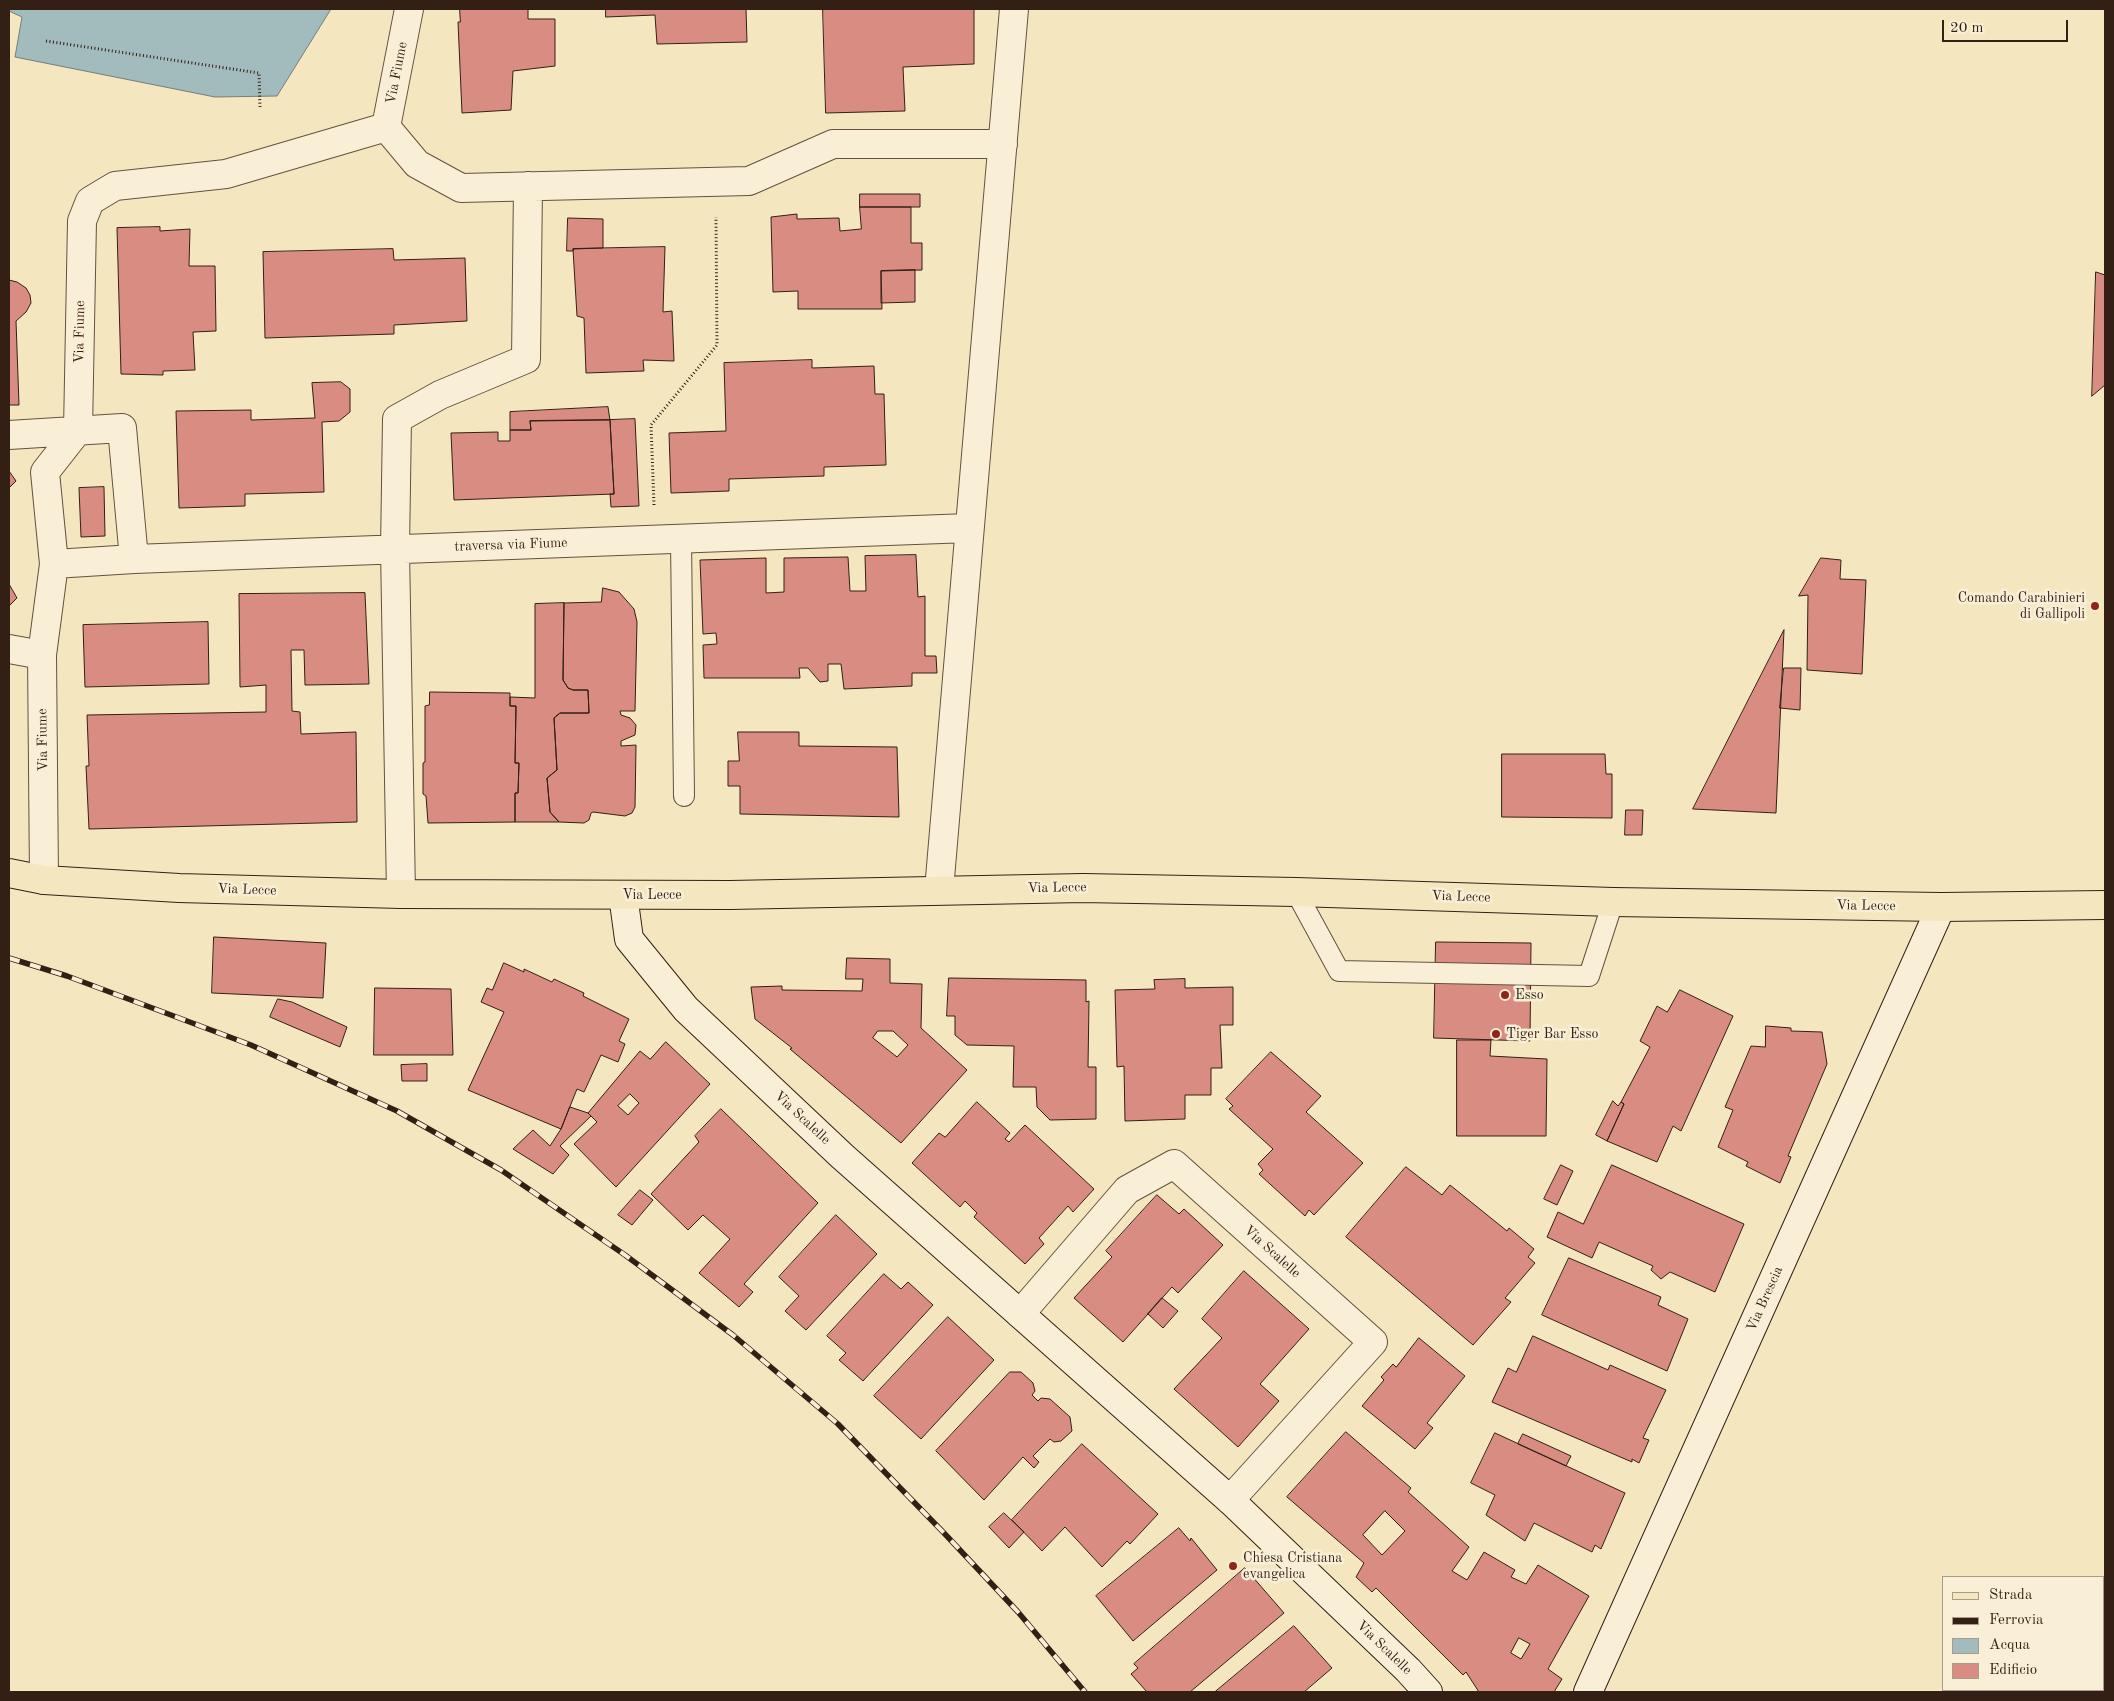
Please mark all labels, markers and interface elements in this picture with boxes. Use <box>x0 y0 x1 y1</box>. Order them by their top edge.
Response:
scale bar <box>1944 10 2070 42</box>
text: 20 m <box>1950 21 1984 36</box>
street label: Via Fiume <box>383 40 411 106</box>
street label: Via Fiume <box>71 300 89 364</box>
street label: traversa via Fiume <box>454 535 568 555</box>
place label: Comando Carabinieri di Gallipoli <box>1958 590 2085 622</box>
marker: Comando Carabinieri di Gallipoli <box>2089 600 2101 612</box>
street label: Via Fiume <box>34 708 52 772</box>
street label: Via Lecce <box>1027 879 1087 897</box>
street label: Via Lecce <box>217 881 277 899</box>
street label: Via Lecce <box>622 887 682 903</box>
street label: Via Lecce <box>1431 888 1491 906</box>
street label: Via Lecce <box>1836 897 1896 915</box>
place label: Esso <box>1515 987 1544 1003</box>
marker: Esso <box>1499 989 1511 1001</box>
place label: Tiger Bar Esso <box>1506 1026 1598 1042</box>
marker: Tiger Bar Esso <box>1490 1028 1502 1040</box>
street label: Via Scalelle <box>770 1088 834 1148</box>
street label: Via Scalelle <box>1240 1222 1304 1282</box>
street label: Via Brescia <box>1743 1264 1787 1334</box>
place label: Chiesa Cristiana evangelica <box>1243 1550 1342 1582</box>
marker: Chiesa Cristiana evangelica <box>1227 1560 1239 1572</box>
legend <box>1942 1576 2104 1691</box>
text: Strada <box>1989 1588 2032 1603</box>
text: Ferrovia <box>1989 1613 2043 1628</box>
street label: Via Scalelle <box>1353 1617 1415 1679</box>
text: Acqua <box>1989 1638 2030 1653</box>
text: Edificio <box>1989 1663 2037 1678</box>

